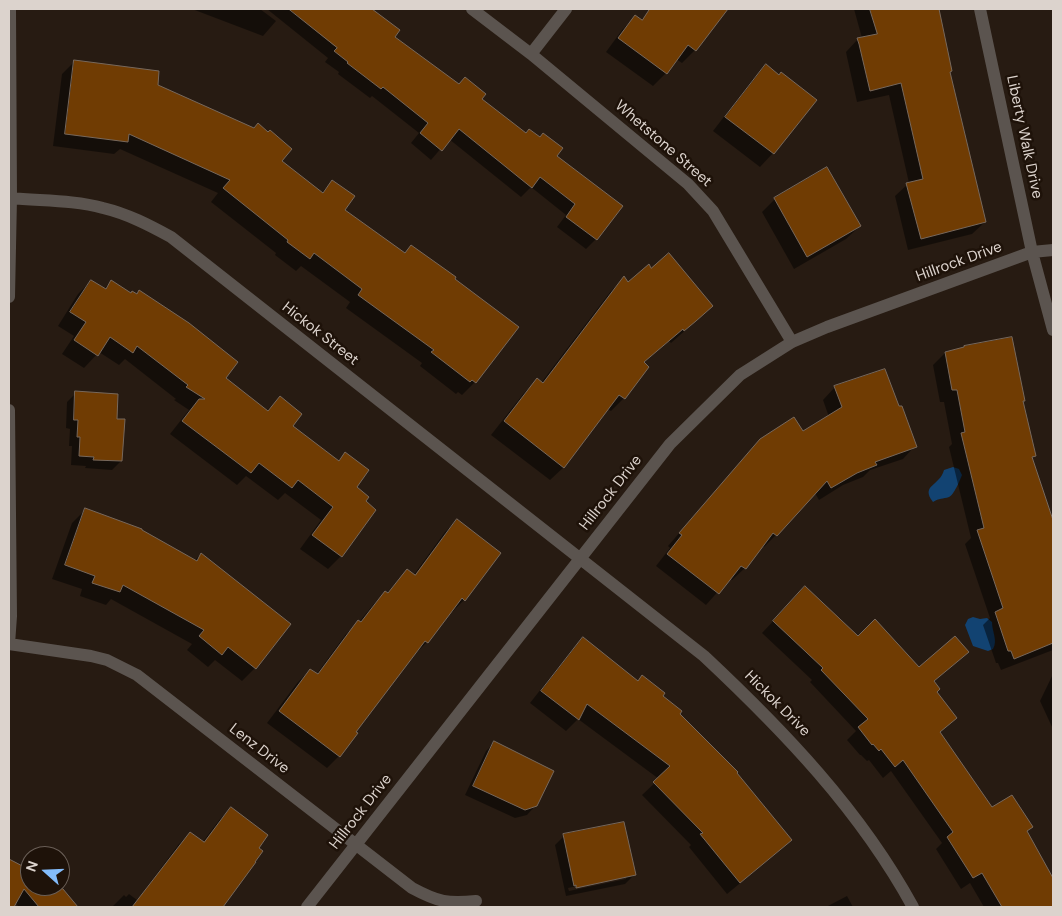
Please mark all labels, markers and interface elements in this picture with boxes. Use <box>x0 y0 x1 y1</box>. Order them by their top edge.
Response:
street label: Liberty Walk Drive <box>1002 74 1046 200</box>
street label: Whetstone Street <box>611 97 715 191</box>
street label: Hillrock Drive <box>913 238 1005 286</box>
street label: Hickok Street <box>278 298 362 370</box>
street label: Hillrock Drive <box>576 452 646 534</box>
street label: Hickok Drive <box>740 667 814 741</box>
street label: Lenz Drive <box>225 720 293 778</box>
street label: Hillrock Drive <box>326 771 396 853</box>
north arrow <box>20 846 70 896</box>
text: N <box>22 858 42 874</box>

